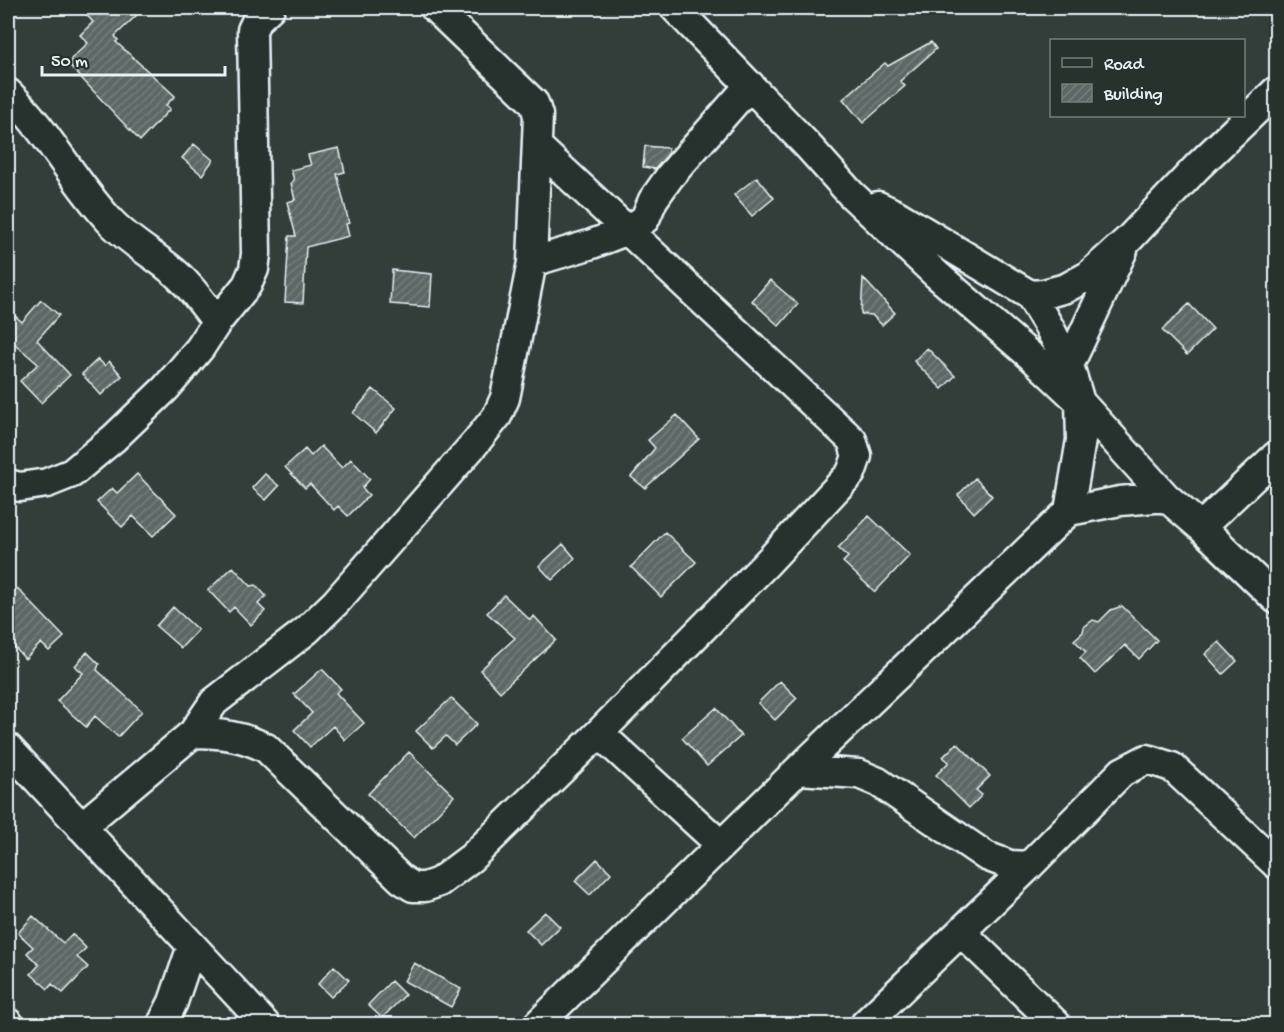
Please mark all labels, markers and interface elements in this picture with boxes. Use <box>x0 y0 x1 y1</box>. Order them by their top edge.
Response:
scale bar <box>42 39 225 77</box>
legend <box>1050 39 1245 117</box>
text: 50 m <box>51 52 88 73</box>
text: Road <box>1104 55 1145 76</box>
text: Building <box>1103 85 1163 106</box>

